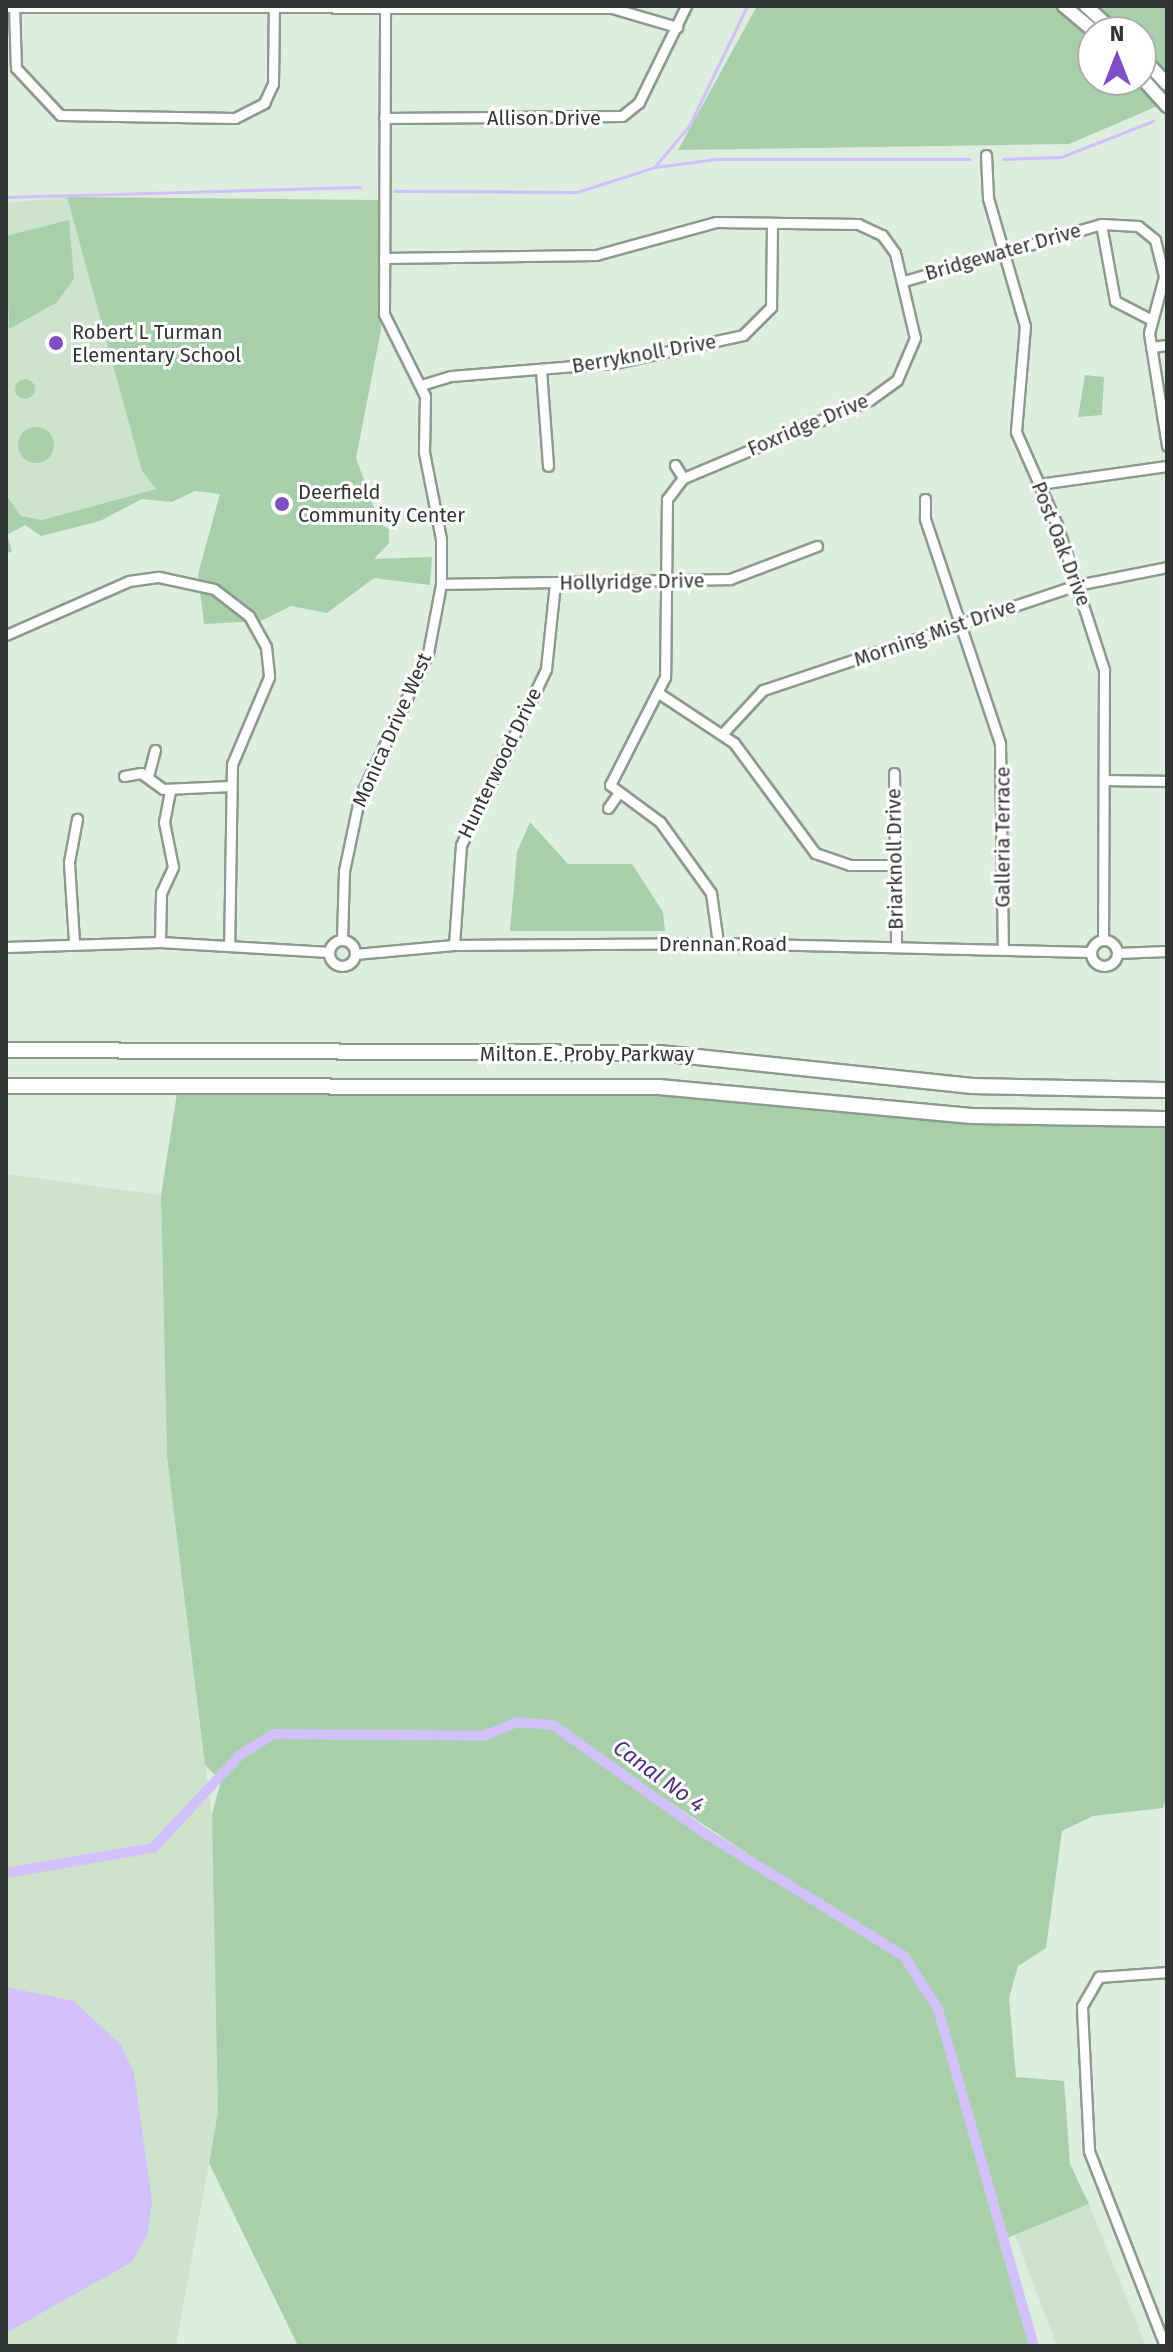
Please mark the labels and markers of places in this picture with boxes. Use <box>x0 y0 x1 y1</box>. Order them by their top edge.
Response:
place label: Robert L Turman Elementary School <box>72 320 241 367</box>
marker: Robert L Turman Elementary School <box>47 334 65 352</box>
place label: Deerfield Community Center <box>298 480 465 527</box>
marker: Deerfield Community Center <box>273 495 291 513</box>

